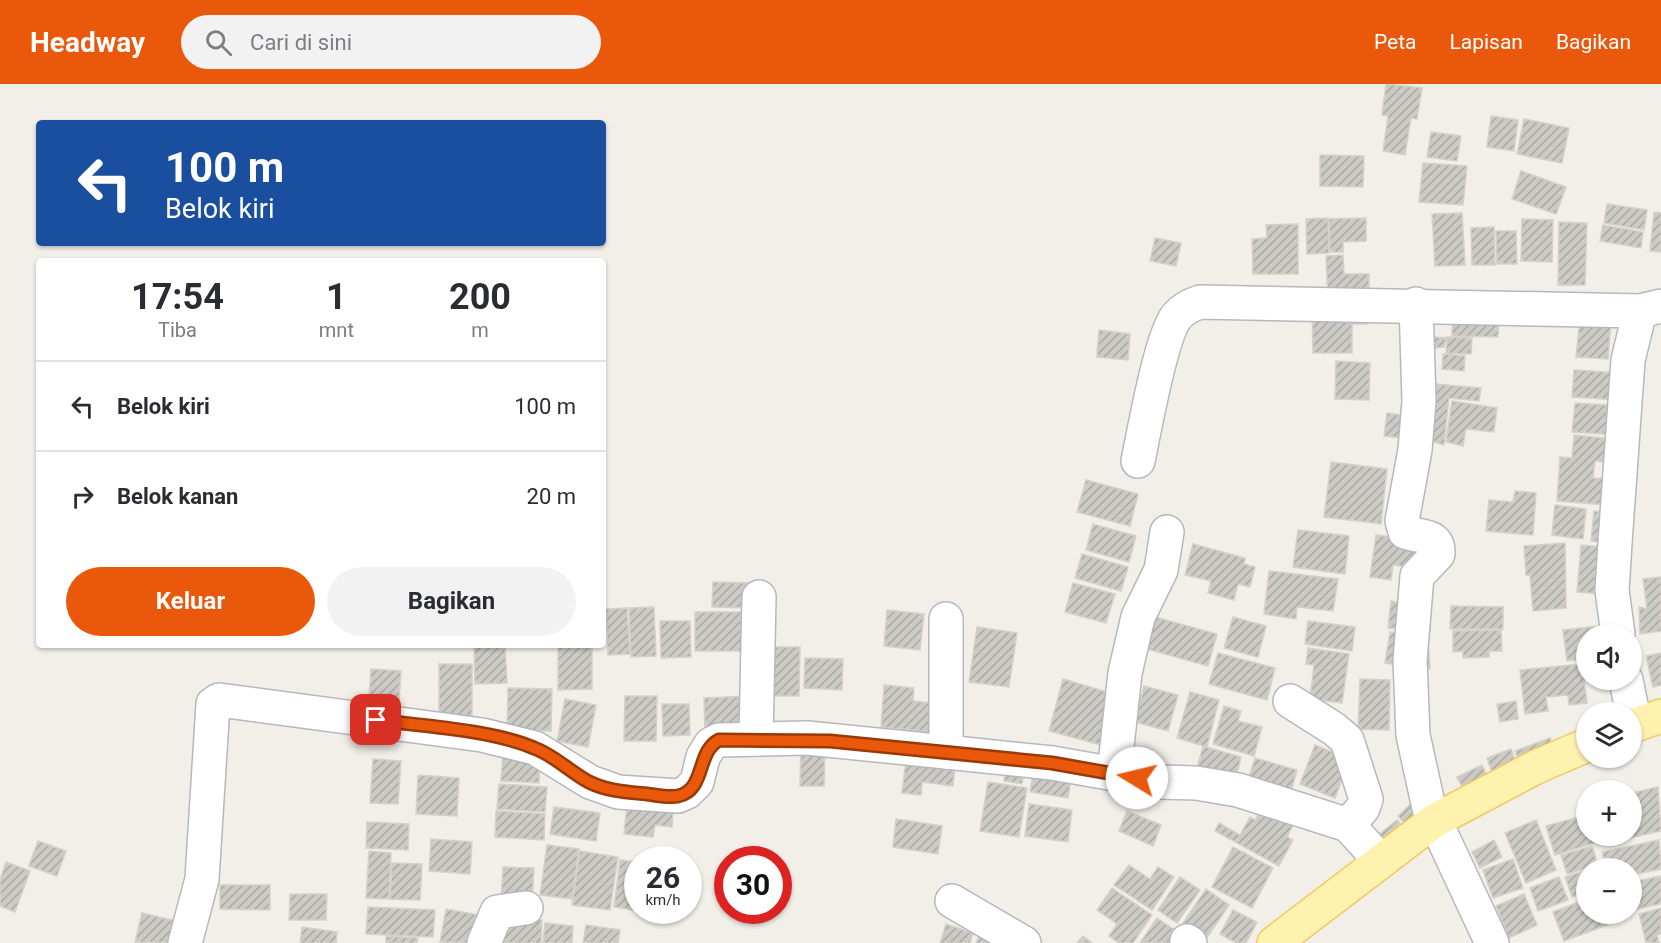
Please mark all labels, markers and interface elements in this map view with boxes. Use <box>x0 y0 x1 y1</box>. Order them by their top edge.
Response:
search box <box>181 15 601 69</box>
text: Headway <box>30 26 145 59</box>
icon: search <box>202 26 235 59</box>
text: Cari di sini <box>250 30 352 55</box>
text: Peta <box>1374 30 1416 54</box>
text: Lapisan <box>1449 30 1523 54</box>
text: Bagikan <box>1556 30 1631 54</box>
text: 100 m <box>165 143 284 192</box>
icon: left <box>66 144 144 222</box>
text: Belok kiri <box>165 193 274 225</box>
text: 17:54 <box>131 276 224 318</box>
text: 1 <box>326 276 347 318</box>
text: 200 <box>449 276 511 318</box>
text: Tiba <box>158 318 197 342</box>
text: mnt <box>319 318 354 342</box>
text: m <box>471 318 489 342</box>
icon: left <box>66 390 99 423</box>
text: Belok kiri <box>117 394 210 419</box>
text: 100 m <box>514 394 576 419</box>
icon: right <box>66 480 99 513</box>
text: Belok kanan <box>117 484 238 509</box>
text: 20 m <box>527 484 576 509</box>
button: Keluar <box>66 567 315 636</box>
button: Bagikan <box>327 567 576 636</box>
map controls <box>1576 624 1642 924</box>
button: sound <box>1576 624 1642 690</box>
pin <box>350 694 401 745</box>
button: layers <box>1576 702 1642 768</box>
icon: arrive <box>359 703 392 736</box>
position arrow <box>1105 746 1169 810</box>
button: + <box>1576 780 1642 846</box>
speed limit sign: 30 <box>714 846 792 924</box>
button: − <box>1576 858 1642 924</box>
text: 26 <box>646 860 680 895</box>
text: km/h <box>645 891 681 909</box>

